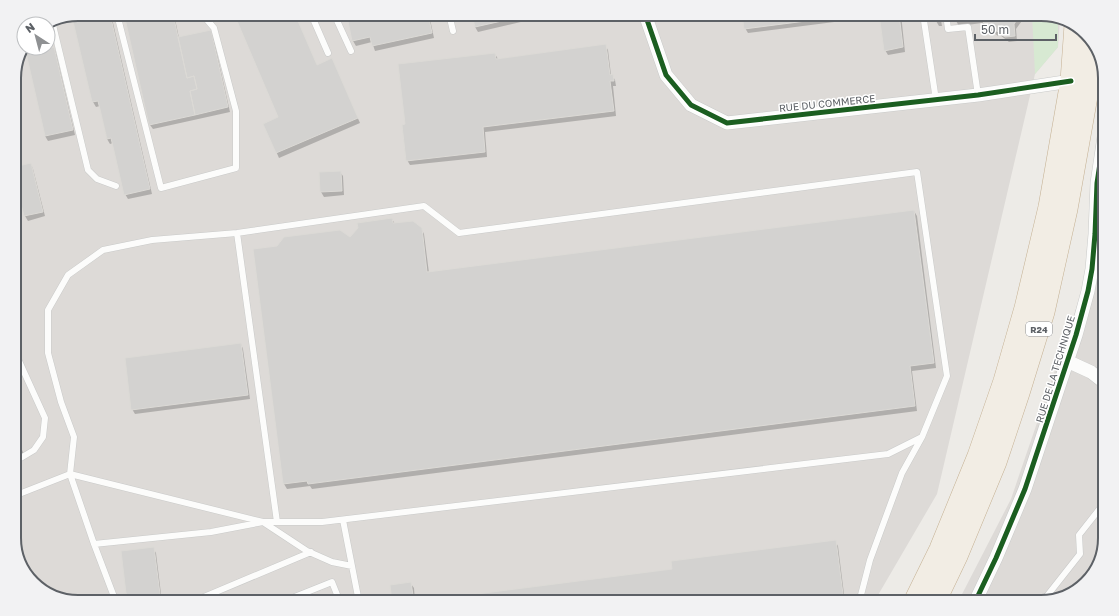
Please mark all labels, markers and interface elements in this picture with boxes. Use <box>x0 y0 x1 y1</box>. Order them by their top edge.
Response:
north arrow <box>16 16 56 56</box>
scale bar <box>975 16 1056 42</box>
text: N <box>23 20 37 35</box>
text: 50 m <box>981 22 1009 37</box>
street label: RUE DU COMMERCE <box>778 92 876 114</box>
street label: RUE DE LA TECHNIQUE <box>1033 314 1077 424</box>
road number: R24 <box>1026 322 1052 336</box>

